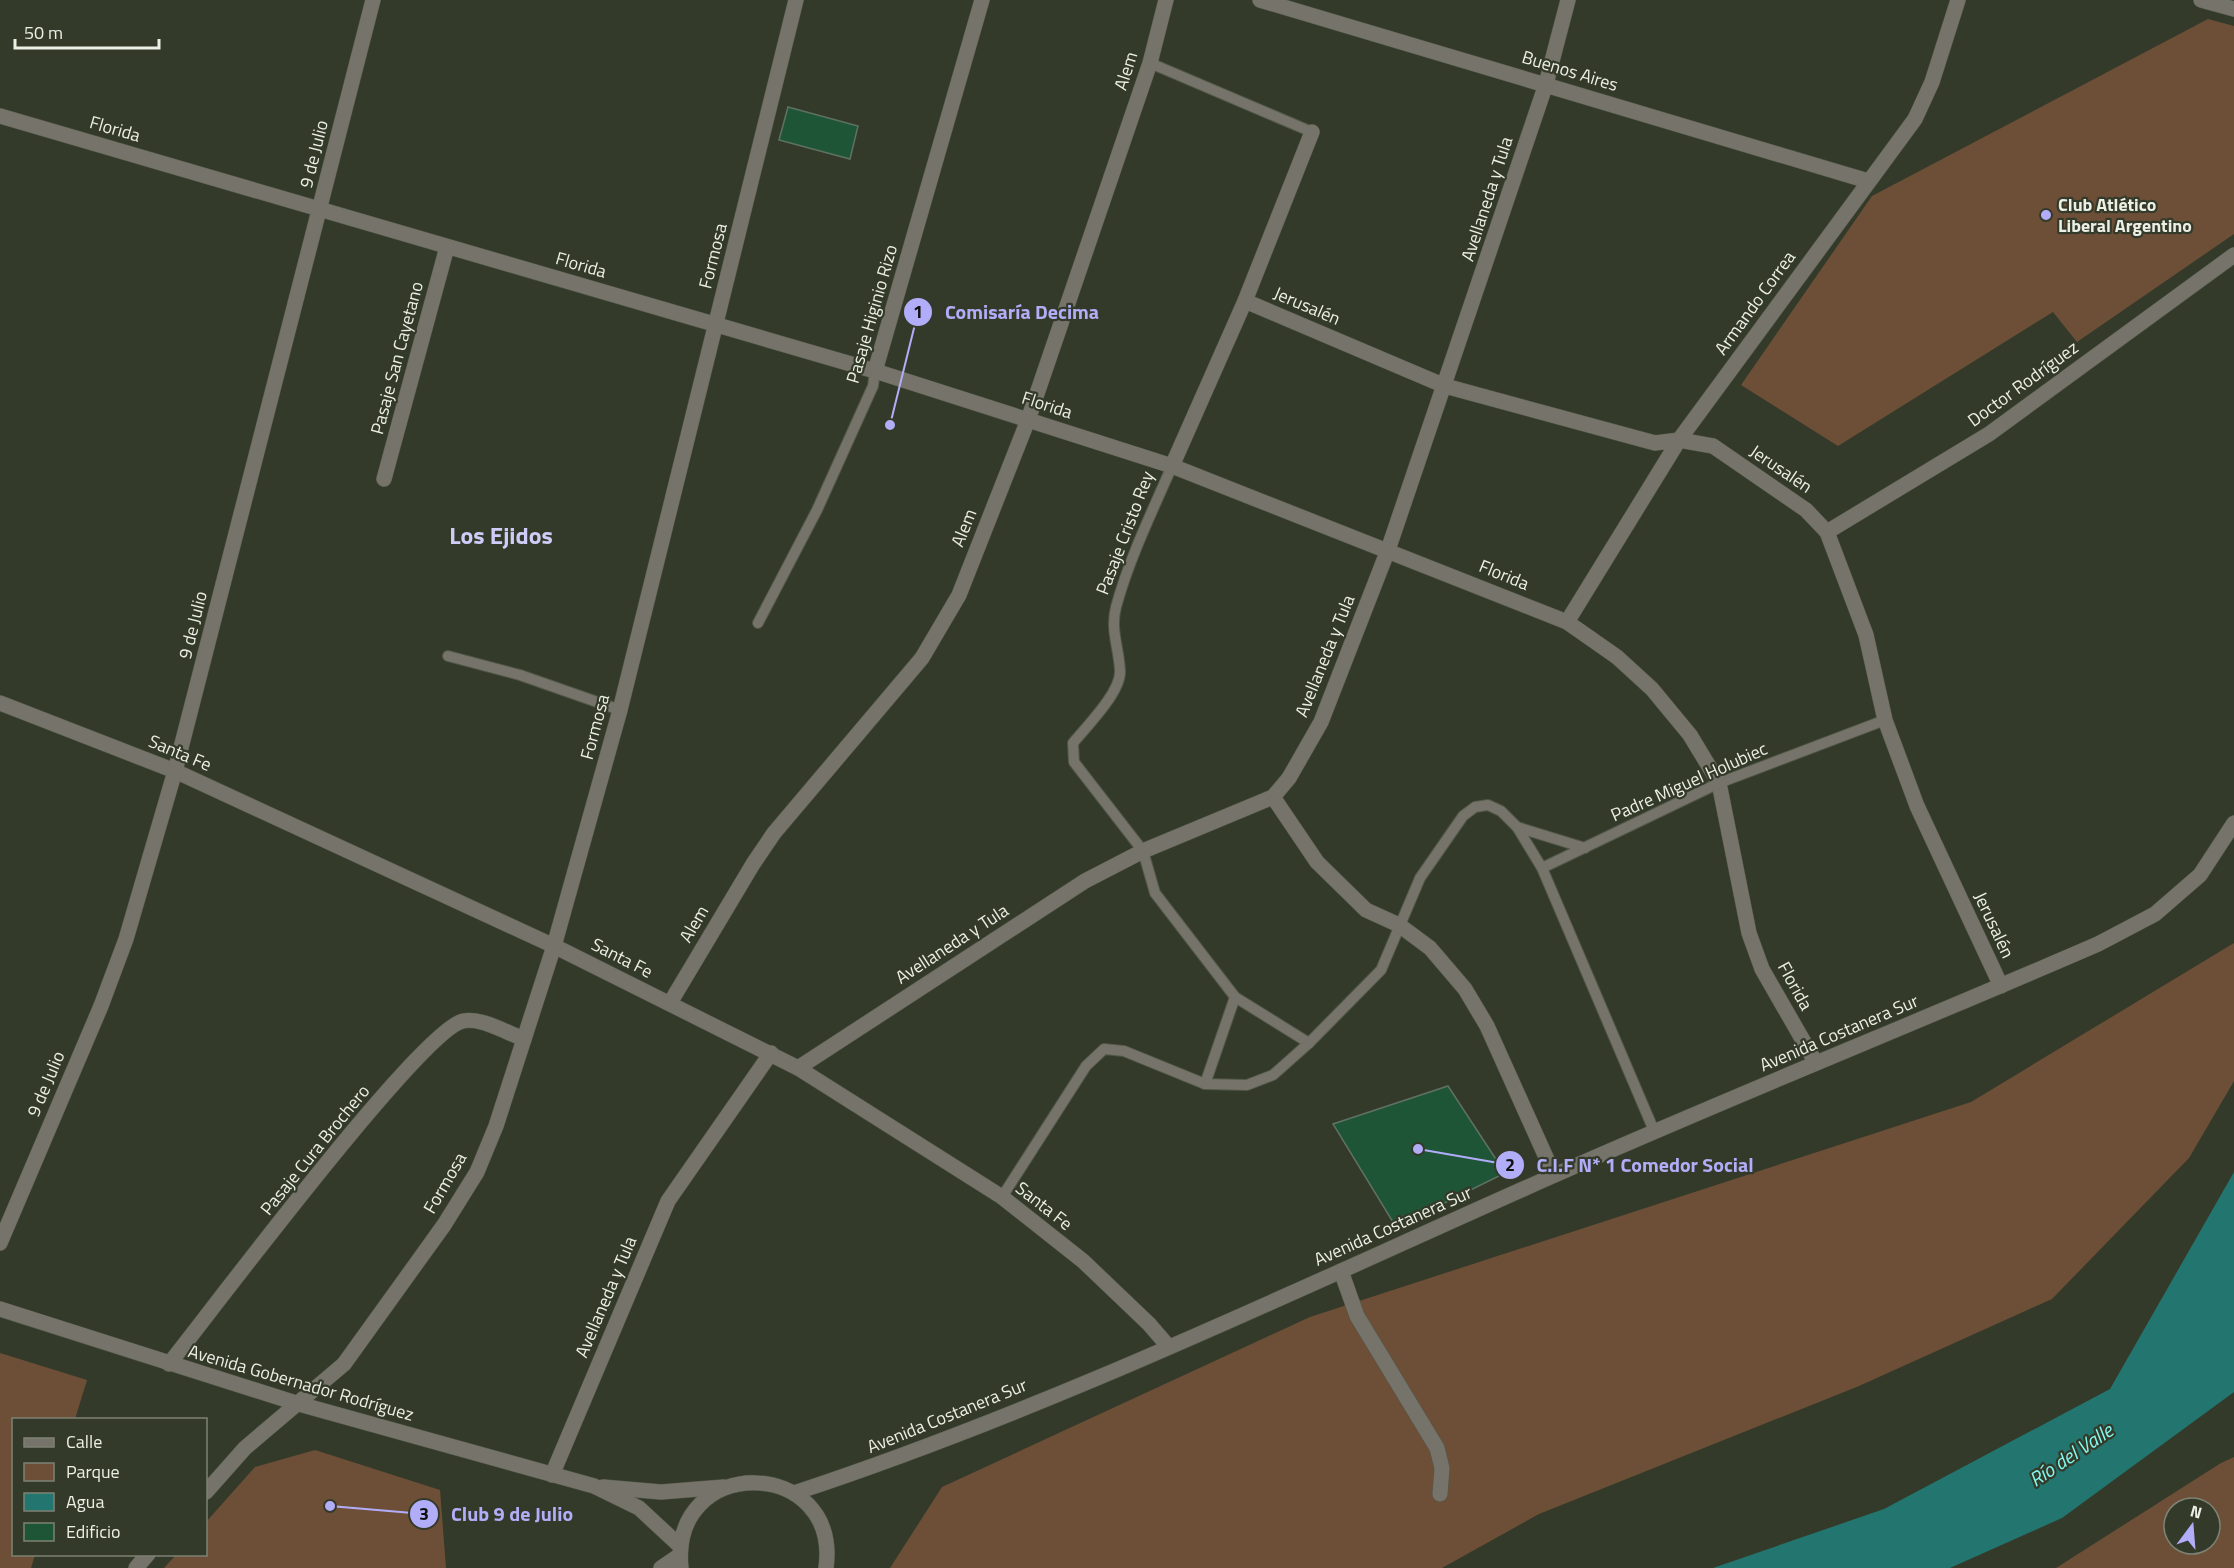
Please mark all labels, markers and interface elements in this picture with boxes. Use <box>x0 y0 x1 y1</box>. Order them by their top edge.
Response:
scale bar <box>15 12 159 50</box>
text: 50 m <box>24 19 63 46</box>
street label: Buenos Aires <box>1519 43 1622 98</box>
street label: Alem <box>1107 48 1144 94</box>
street label: Florida <box>86 108 144 149</box>
street label: 9 de Julio <box>292 117 335 191</box>
street label: Avellaneda y Tula <box>1454 133 1519 265</box>
place label: Club Atlético Liberal Argentino <box>2058 191 2192 239</box>
marker: Club Atlético Liberal Argentino <box>2039 208 2053 222</box>
street label: Formosa <box>691 220 734 292</box>
street label: Pasaje Higinio Rizo <box>839 241 904 386</box>
street label: Florida <box>552 244 610 285</box>
street label: Armando Correa <box>1707 245 1802 360</box>
street label: Pasaje San Cayetano <box>363 278 430 437</box>
street label: Jerusalén <box>1270 279 1345 332</box>
callout: Comisaría Decima <box>903 293 1111 331</box>
text: Comisaría Decima <box>945 296 1099 327</box>
text: 1 <box>913 298 923 325</box>
street label: Doctor Rodríguez <box>1962 334 2084 433</box>
street label: Florida <box>1018 384 1076 425</box>
street label: Jerusalén <box>1745 438 1818 499</box>
street label: Pasaje Cristo Rey <box>1089 467 1161 599</box>
street label: Alem <box>944 505 983 551</box>
district label: Los Ejidos <box>449 517 553 553</box>
street label: Florida <box>1475 552 1533 597</box>
street label: 9 de Julio <box>171 588 214 662</box>
street label: Avellaneda y Tula <box>1288 591 1361 721</box>
street label: Formosa <box>573 691 616 763</box>
street label: Santa Fe <box>145 727 216 778</box>
street label: Padre Miguel Holubiec <box>1606 735 1772 828</box>
street label: Jerusalén <box>1967 887 2022 962</box>
street label: Avellaneda y Tula <box>890 897 1014 990</box>
street label: Alem <box>672 900 715 947</box>
street label: Santa Fe <box>587 931 658 985</box>
street label: Florida <box>1771 957 1820 1015</box>
street label: Avenida Costanera Sur <box>1755 987 1923 1078</box>
street label: 9 de Julio <box>20 1047 71 1121</box>
street label: Pasaje Cura Brochero <box>253 1079 376 1221</box>
callout: C.I.F N* 1 Comedor Social <box>1495 1146 1766 1184</box>
street label: Formosa <box>416 1147 473 1218</box>
text: C.I.F N* 1 Comedor Social <box>1536 1149 1754 1180</box>
text: 2 <box>1505 1151 1515 1178</box>
street label: Santa Fe <box>1010 1175 1079 1237</box>
street label: Avenida Costanera Sur <box>1309 1179 1476 1273</box>
street label: Avellaneda y Tula <box>568 1232 643 1362</box>
street label: Avenida Gobernador Rodríguez <box>185 1337 417 1428</box>
street label: Avenida Costanera Sur <box>863 1371 1031 1460</box>
water label: Río del Valle <box>2022 1414 2121 1494</box>
legend <box>12 1418 207 1556</box>
text: Calle <box>66 1428 102 1455</box>
text: Parque <box>66 1458 120 1485</box>
text: Agua <box>66 1488 104 1515</box>
callout: Club 9 de Julio <box>409 1495 585 1533</box>
north arrow <box>2162 1496 2222 1556</box>
text: Club 9 de Julio <box>451 1498 573 1529</box>
text: N <box>2187 1499 2205 1525</box>
text: 3 <box>419 1500 429 1527</box>
text: Edificio <box>66 1518 120 1545</box>

